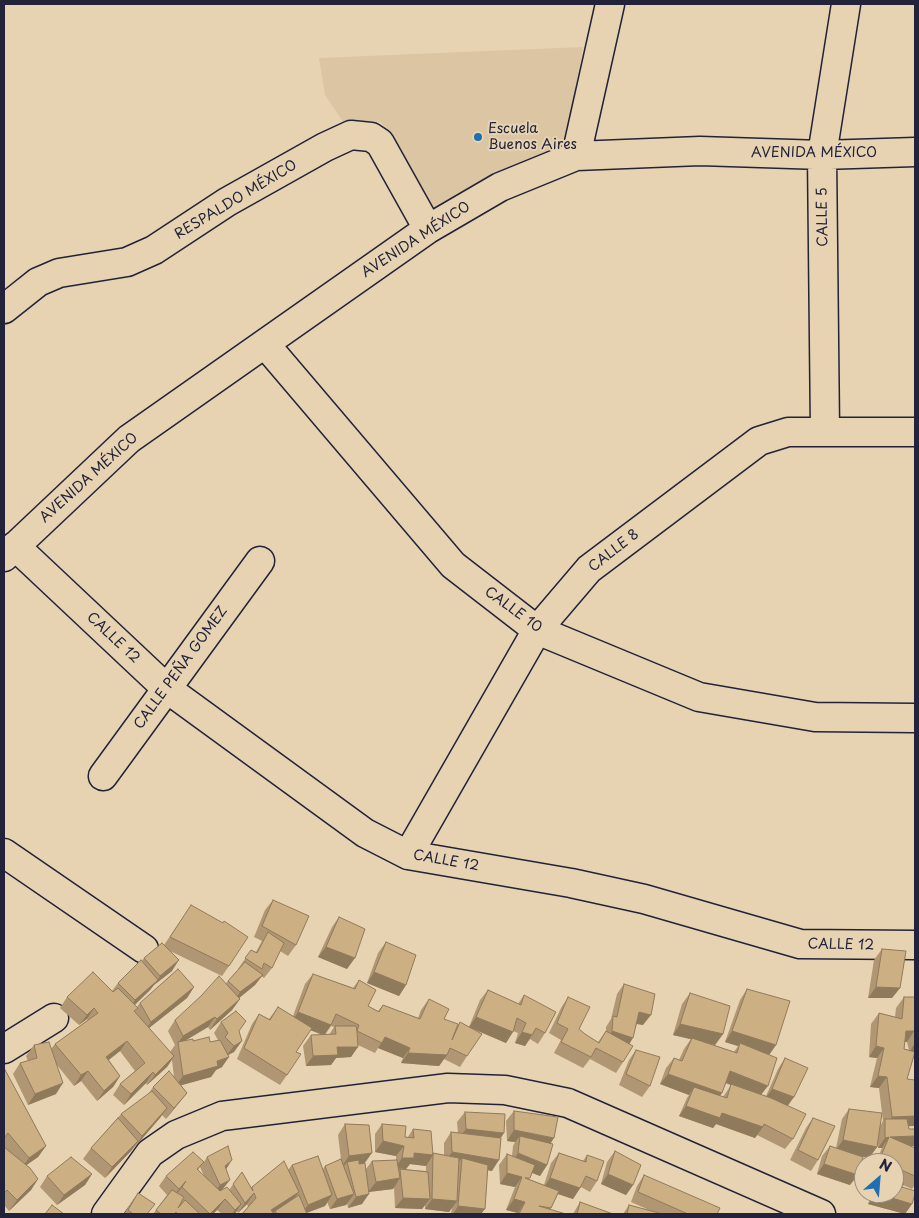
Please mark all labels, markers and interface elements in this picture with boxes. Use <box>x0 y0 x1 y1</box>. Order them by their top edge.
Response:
place label: Escuela Buenos Aires <box>488 121 577 154</box>
marker: Escuela Buenos Aires <box>472 131 484 143</box>
street label: AVENIDA MÉXICO <box>751 145 877 161</box>
street label: RESPALDO MÉXICO <box>172 157 300 243</box>
street label: CALLE 5 <box>814 187 832 247</box>
street label: AVENIDA MÉXICO <box>358 199 474 281</box>
street label: AVENIDA MÉXICO <box>36 430 142 526</box>
street label: CALLE 8 <box>585 526 643 576</box>
street label: CALLE 10 <box>481 584 545 636</box>
street label: CALLE PEÑA GOMEZ <box>131 603 231 733</box>
street label: CALLE 12 <box>83 609 143 667</box>
street label: CALLE 12 <box>412 847 480 875</box>
street label: CALLE 12 <box>808 936 874 954</box>
north arrow <box>854 1153 904 1203</box>
text: N <box>876 1153 895 1177</box>

